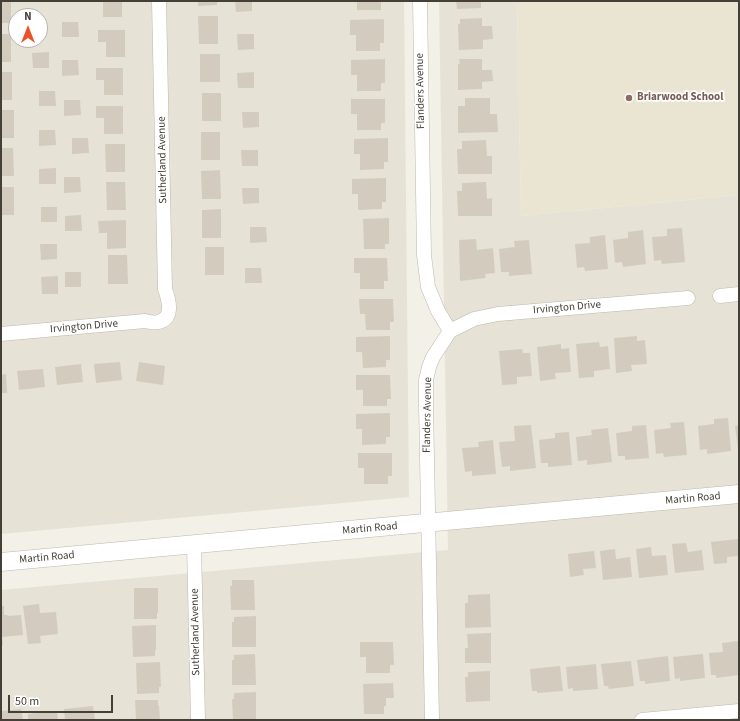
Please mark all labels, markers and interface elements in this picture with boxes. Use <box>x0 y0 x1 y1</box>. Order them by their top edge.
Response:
north arrow <box>8 8 48 48</box>
text: N <box>24 9 32 24</box>
street label: Flanders Avenue <box>414 53 428 129</box>
place label: Briarwood School <box>637 91 723 105</box>
marker: Briarwood School <box>624 93 634 103</box>
street label: Sutherland Avenue <box>156 116 170 204</box>
street label: Irvington Drive <box>533 298 601 318</box>
street label: Irvington Drive <box>50 317 118 337</box>
street label: Flanders Avenue <box>421 377 435 453</box>
street label: Martin Road <box>665 490 721 508</box>
street label: Martin Road <box>342 520 398 538</box>
street label: Martin Road <box>19 549 75 567</box>
street label: Sutherland Avenue <box>189 588 203 676</box>
scale bar <box>10 687 115 713</box>
text: 50 m <box>15 693 39 710</box>

